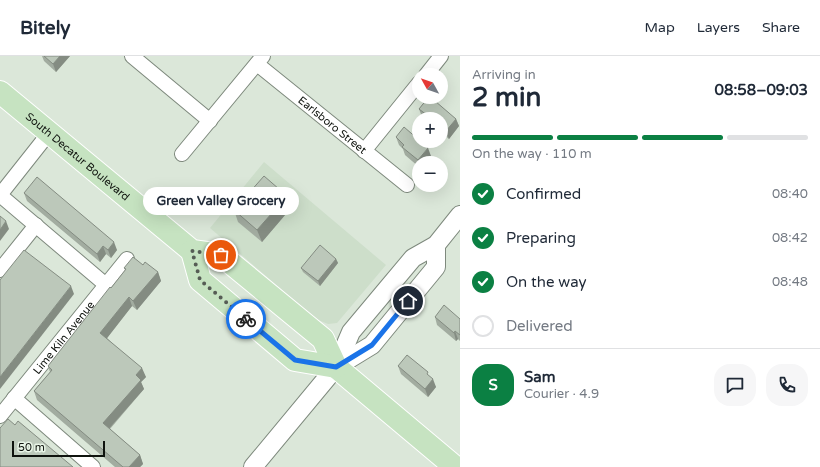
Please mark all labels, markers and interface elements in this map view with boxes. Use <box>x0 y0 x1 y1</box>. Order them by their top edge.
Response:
text: Bitely <box>20 17 71 39</box>
text: Map <box>645 19 675 36</box>
text: Layers <box>697 19 740 36</box>
text: Share <box>762 19 800 36</box>
text: Arriving in <box>472 67 536 83</box>
north arrow <box>412 68 448 104</box>
map controls <box>412 68 448 192</box>
text: 08:58–09:03 <box>715 81 808 99</box>
text: 2 min <box>472 82 541 113</box>
street label: Earlsboro Street <box>296 93 369 156</box>
street label: South Decatur Boulevard <box>23 110 132 203</box>
button: + <box>412 112 448 148</box>
text: On the way · 110 m <box>472 146 592 162</box>
button: − <box>412 156 448 192</box>
icon: check <box>472 183 494 205</box>
text: Confirmed <box>506 185 581 203</box>
text: 08:40 <box>772 186 808 202</box>
callout: Green Valley Grocery <box>143 187 299 215</box>
text: Green Valley Grocery <box>156 193 286 209</box>
icon: check <box>472 227 494 249</box>
text: Preparing <box>506 229 576 247</box>
text: 08:42 <box>772 230 808 246</box>
pin <box>204 238 238 272</box>
icon: bag <box>210 244 232 266</box>
icon: check <box>472 271 494 293</box>
text: On the way <box>506 273 586 291</box>
text: 08:48 <box>772 274 808 290</box>
pin <box>391 284 425 318</box>
icon: home <box>397 290 419 312</box>
street label: Lime Kiln Avenue <box>30 298 97 377</box>
courier <box>226 299 266 339</box>
icon: bike <box>235 308 257 330</box>
text: Delivered <box>506 317 573 335</box>
button: chat <box>714 364 756 406</box>
button: phone <box>766 364 808 406</box>
text: Sam <box>524 368 555 386</box>
text: S <box>488 376 498 394</box>
text: Courier · 4.9 <box>524 386 599 402</box>
scale bar <box>12 439 105 458</box>
text: 50 m <box>18 441 45 454</box>

